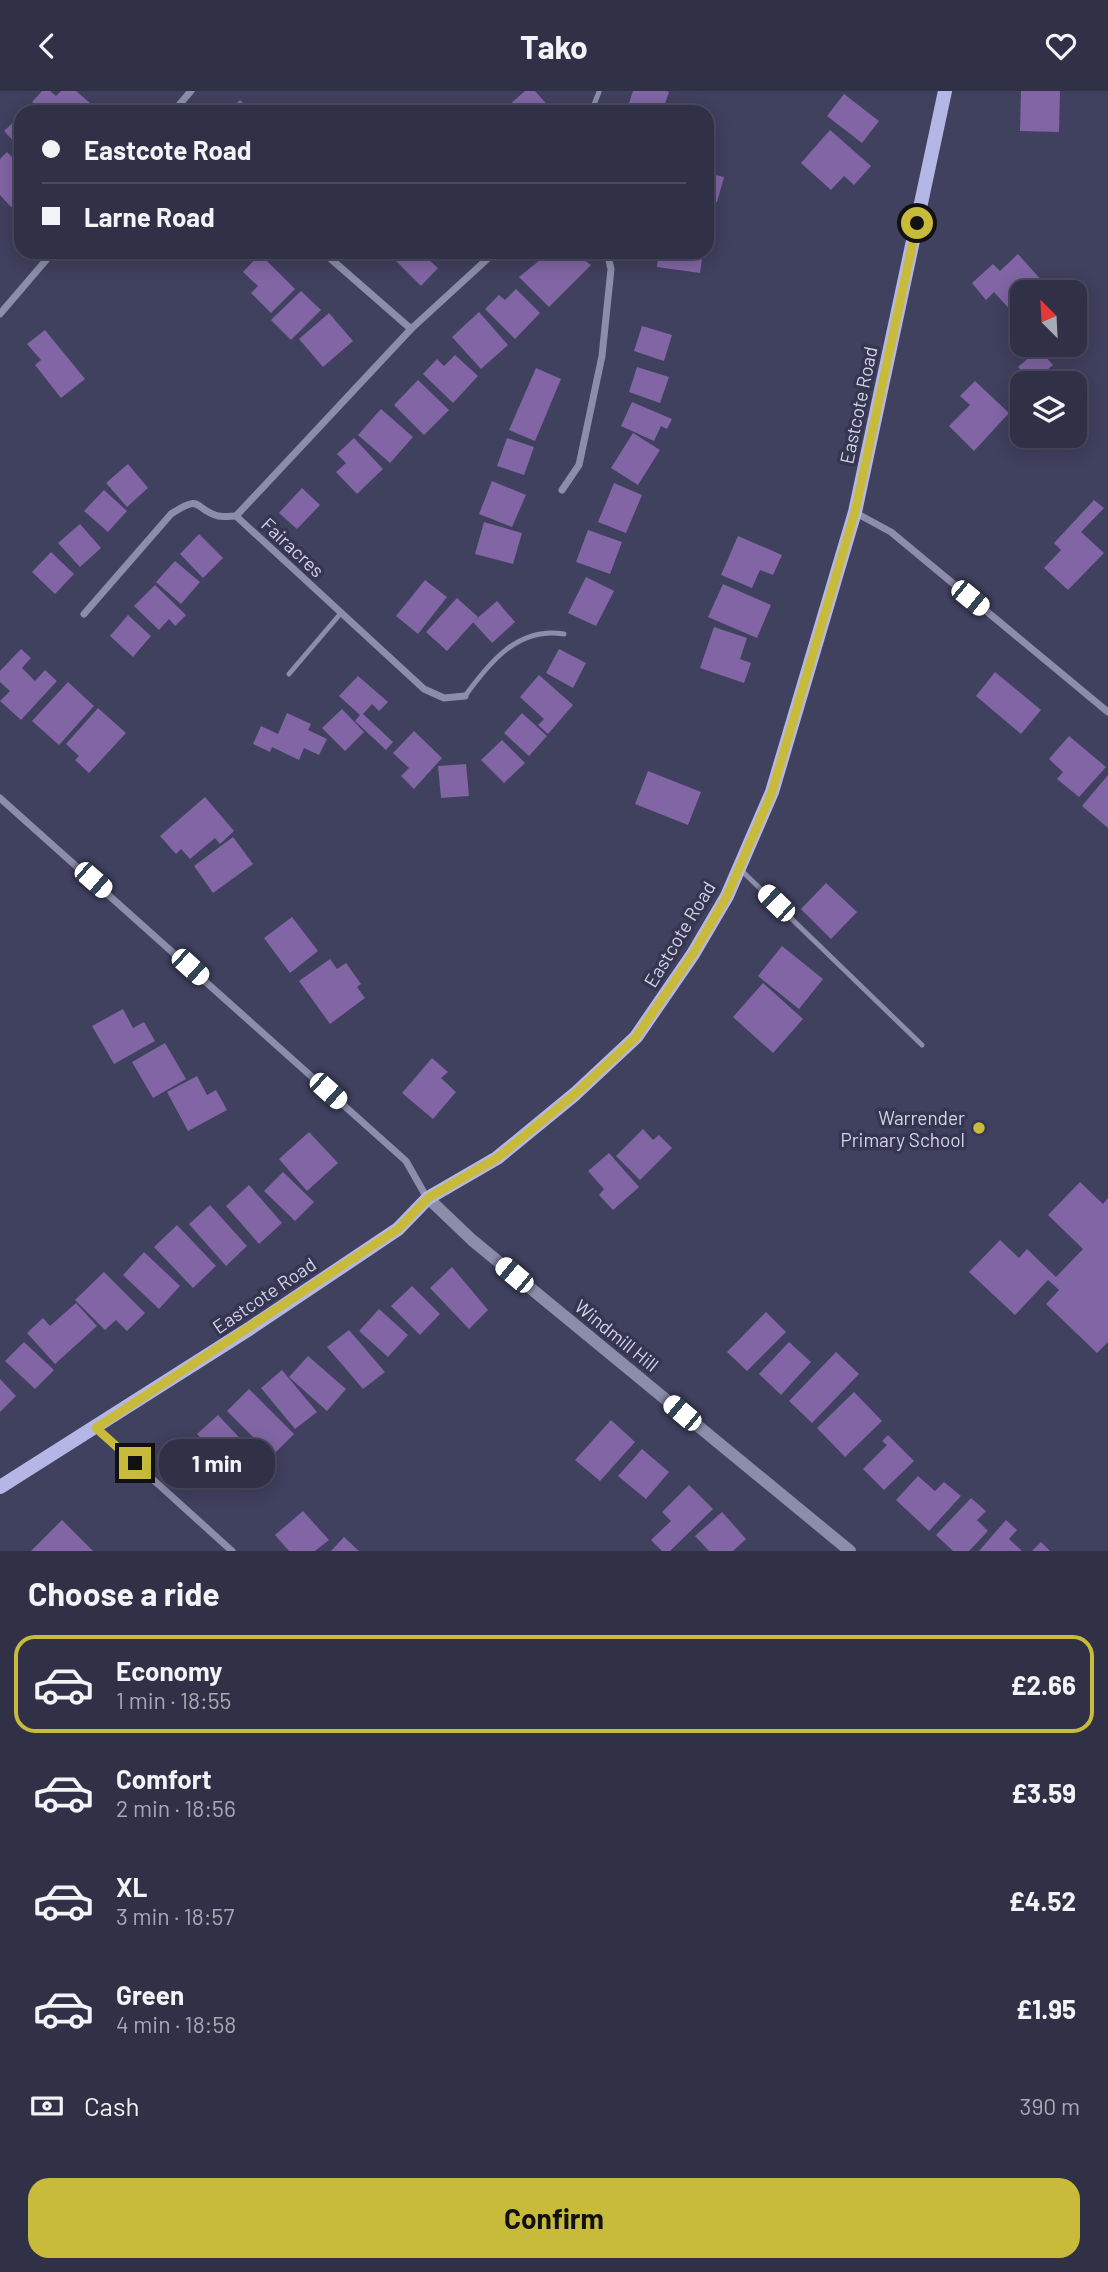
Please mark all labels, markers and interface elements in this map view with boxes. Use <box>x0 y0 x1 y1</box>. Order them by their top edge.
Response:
icon: back <box>28 27 66 65</box>
text: Tako <box>520 27 588 65</box>
icon: heart <box>1042 27 1080 65</box>
text: Eastcote Road <box>84 134 251 165</box>
text: Larne Road <box>84 201 215 232</box>
route start <box>901 207 933 239</box>
north arrow <box>1010 280 1087 357</box>
map controls <box>1010 280 1087 448</box>
street label: Eastcote Road <box>834 344 882 466</box>
button: layers <box>1010 371 1087 448</box>
street label: Fairacres <box>257 512 329 582</box>
car <box>948 577 993 619</box>
car <box>71 858 116 902</box>
street label: Eastcote Road <box>638 877 720 991</box>
car <box>754 881 799 925</box>
car <box>168 945 213 989</box>
car <box>306 1069 351 1113</box>
place label: Warrender Primary School <box>840 1106 965 1151</box>
marker: Warrender Primary School <box>971 1120 987 1136</box>
street label: Eastcote Road <box>208 1252 320 1338</box>
car <box>492 1253 537 1297</box>
street label: Windmill Hill <box>570 1294 664 1376</box>
car <box>660 1391 705 1435</box>
callout: 1 min <box>160 1439 275 1487</box>
route end <box>119 1447 151 1479</box>
text: 1 min <box>192 1449 242 1477</box>
text: Choose a ride <box>28 1574 220 1612</box>
icon: car <box>32 1653 95 1716</box>
text: Economy <box>116 1655 222 1686</box>
text: £2.66 <box>1011 1669 1076 1700</box>
text: 1 min · 18:55 <box>116 1686 231 1714</box>
icon: car <box>32 1761 95 1824</box>
text: Comfort <box>116 1763 212 1794</box>
text: £3.59 <box>1011 1777 1076 1808</box>
text: 2 min · 18:56 <box>116 1794 236 1822</box>
icon: car <box>32 1869 95 1932</box>
text: XL <box>116 1871 147 1902</box>
text: £4.52 <box>1009 1885 1076 1916</box>
text: 3 min · 18:57 <box>116 1902 234 1930</box>
icon: car <box>32 1977 95 2040</box>
text: Green <box>116 1979 184 2010</box>
text: £1.95 <box>1016 1993 1076 2024</box>
text: 4 min · 18:58 <box>116 2010 236 2038</box>
icon: cash <box>28 2087 66 2125</box>
text: Cash <box>84 2090 139 2121</box>
text: 390 m <box>1020 2092 1080 2120</box>
button: Confirm <box>28 2178 1080 2258</box>

